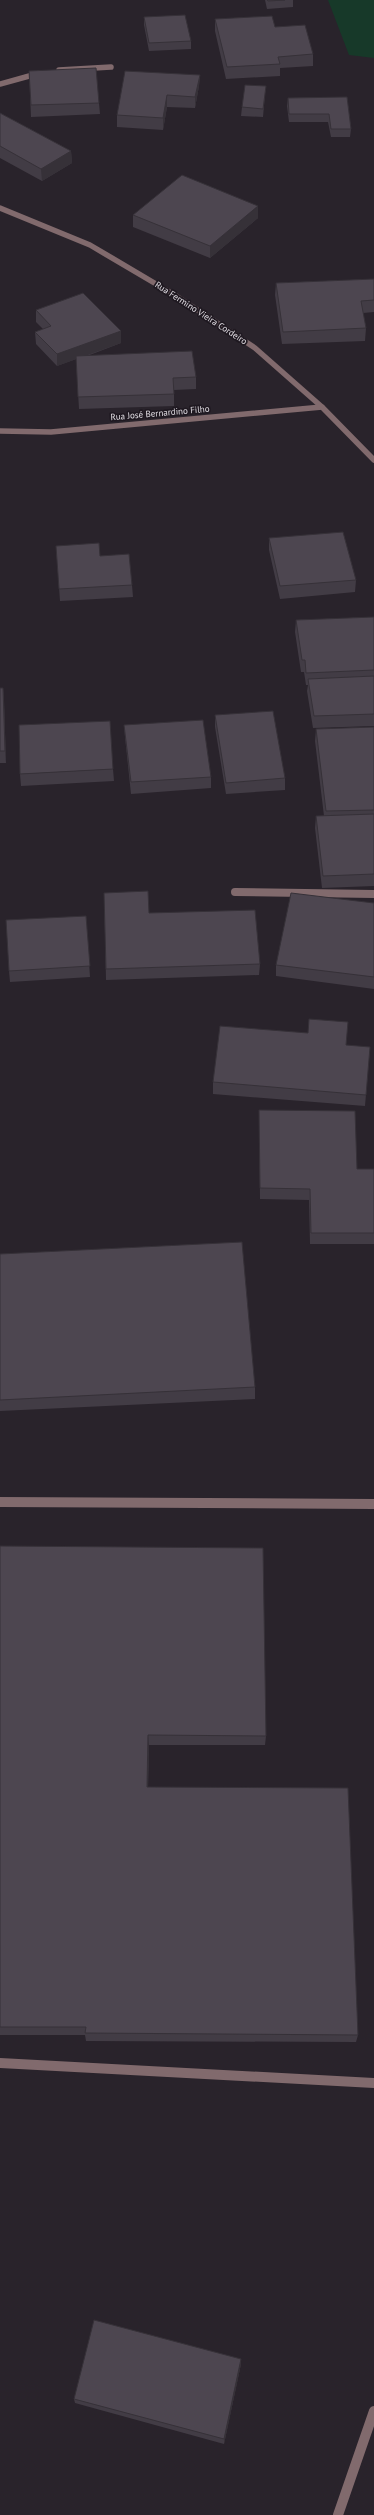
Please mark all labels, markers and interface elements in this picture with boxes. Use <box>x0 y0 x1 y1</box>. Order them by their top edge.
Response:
street label: Rua Fermino Vieira Cordeiro <box>153 279 250 347</box>
street label: Rua José Bernardino Filho <box>110 403 210 422</box>

